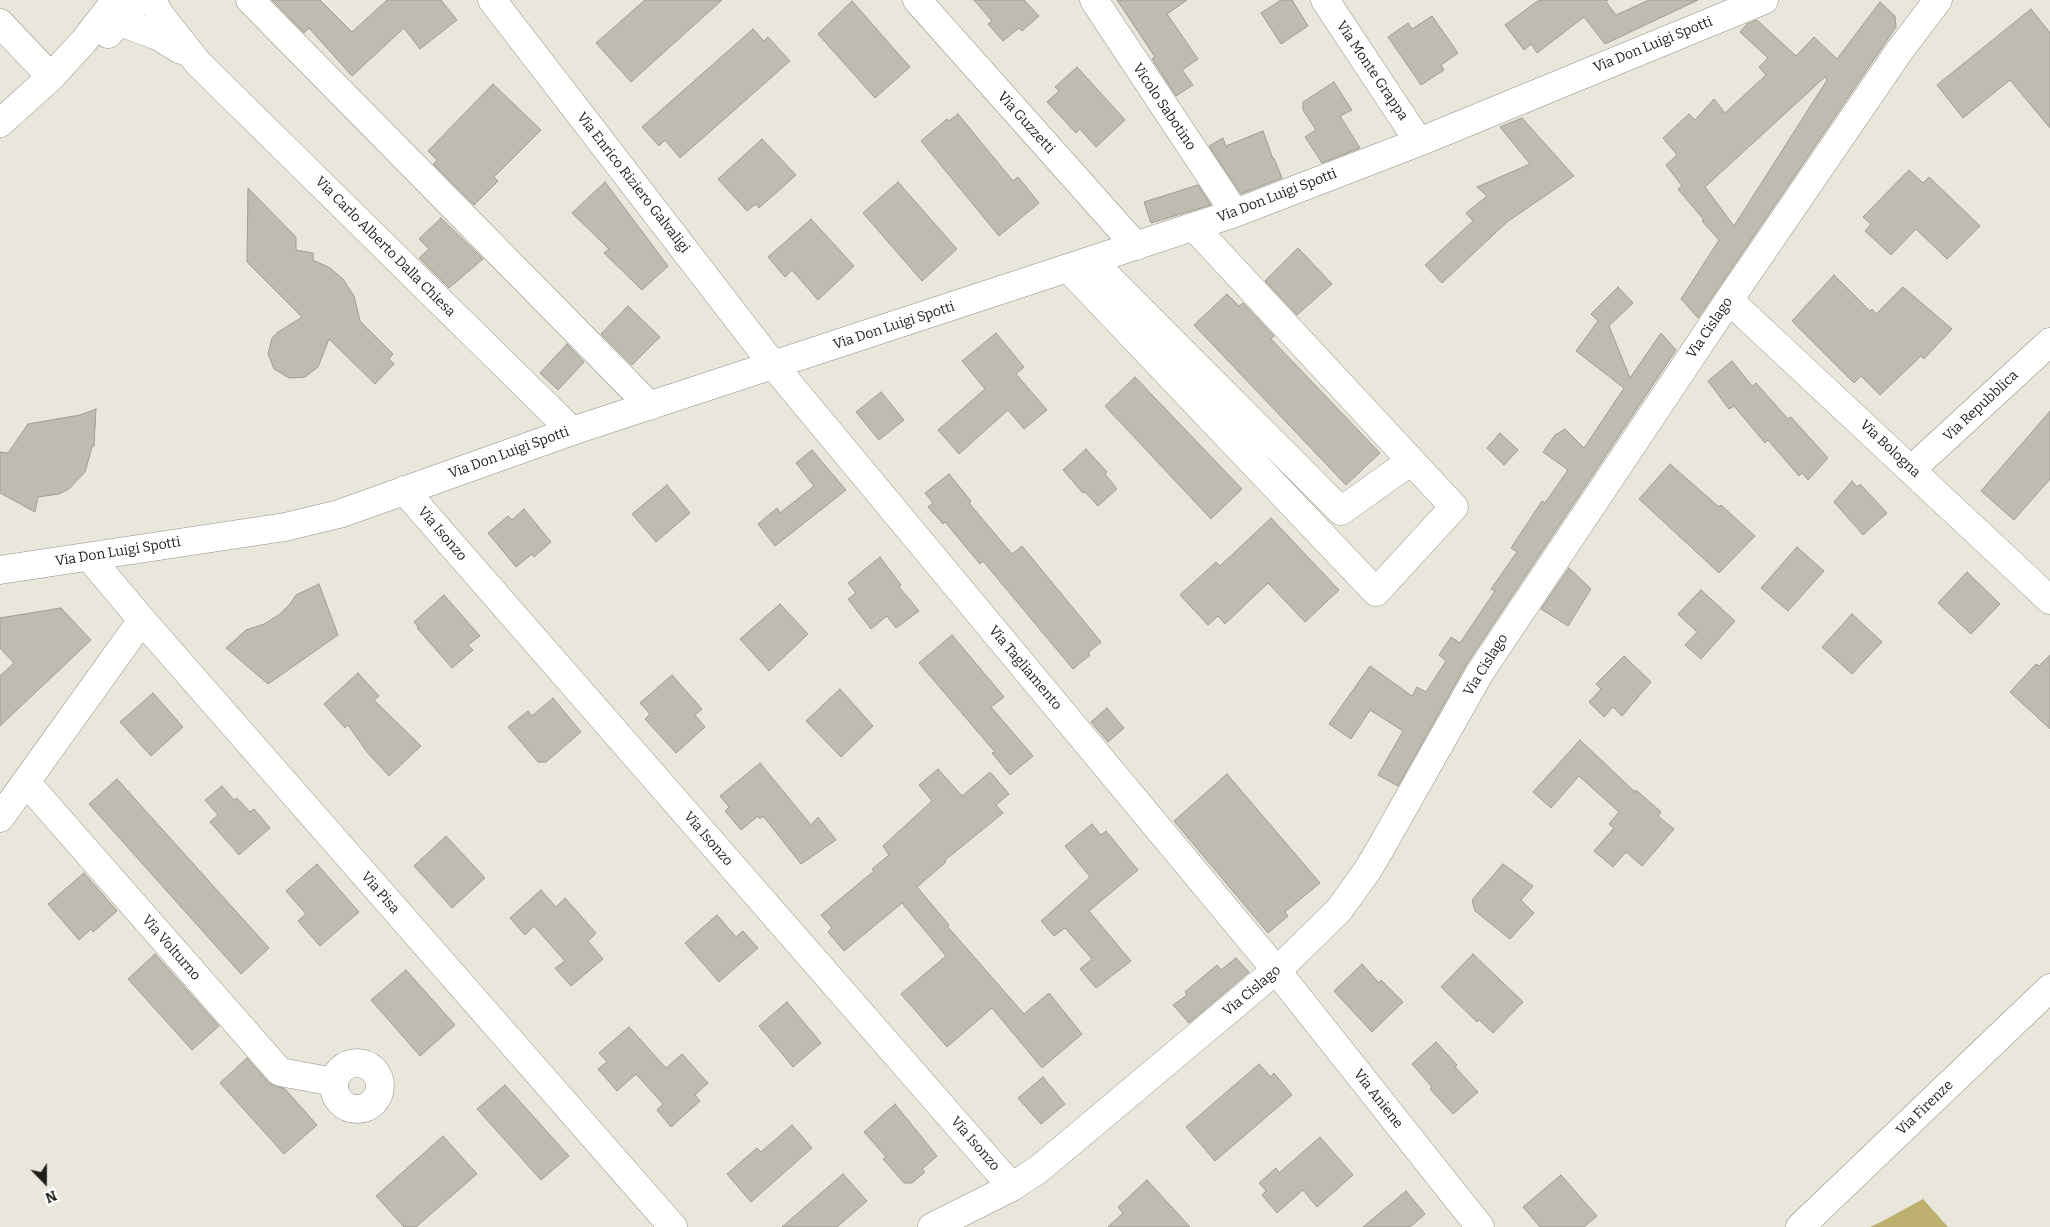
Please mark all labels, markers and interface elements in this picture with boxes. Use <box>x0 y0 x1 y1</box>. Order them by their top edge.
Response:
street label: Via Don Luigi Spotti <box>1591 13 1715 77</box>
street label: Via Monte Grappa <box>1333 18 1411 124</box>
street label: Vicolo Sabotino <box>1129 60 1199 154</box>
street label: Via Guzzetti <box>994 89 1058 157</box>
street label: Via Enrico Riziero Galvaligi <box>573 109 693 257</box>
street label: Via Don Luigi Spotti <box>1215 165 1339 227</box>
street label: Via Carlo Alberto Dalla Chiesa <box>311 173 459 321</box>
street label: Via Cislago <box>1683 294 1737 362</box>
street label: Via Don Luigi Spotti <box>831 298 957 354</box>
street label: Via Repubblica <box>1940 367 2022 445</box>
street label: Via Bologna <box>1856 417 1924 481</box>
street label: Via Don Luigi Spotti <box>447 423 571 483</box>
street label: Via Isonzo <box>414 503 470 565</box>
street label: Via Don Luigi Spotti <box>54 534 182 570</box>
street label: Via Tagliamento <box>985 623 1065 713</box>
street label: Via Cislago <box>1460 631 1512 699</box>
street label: Via Isonzo <box>680 808 736 870</box>
street label: Via Pisa <box>357 869 403 917</box>
street label: Via Volturno <box>138 912 204 984</box>
street label: Via Cislago <box>1220 962 1284 1020</box>
street label: Via Aniene <box>1350 1066 1406 1132</box>
street label: Via Firenze <box>1893 1077 1957 1139</box>
street label: Via Isonzo <box>947 1113 1003 1175</box>
north arrow <box>20 1157 70 1207</box>
text: N <box>43 1186 59 1206</box>

